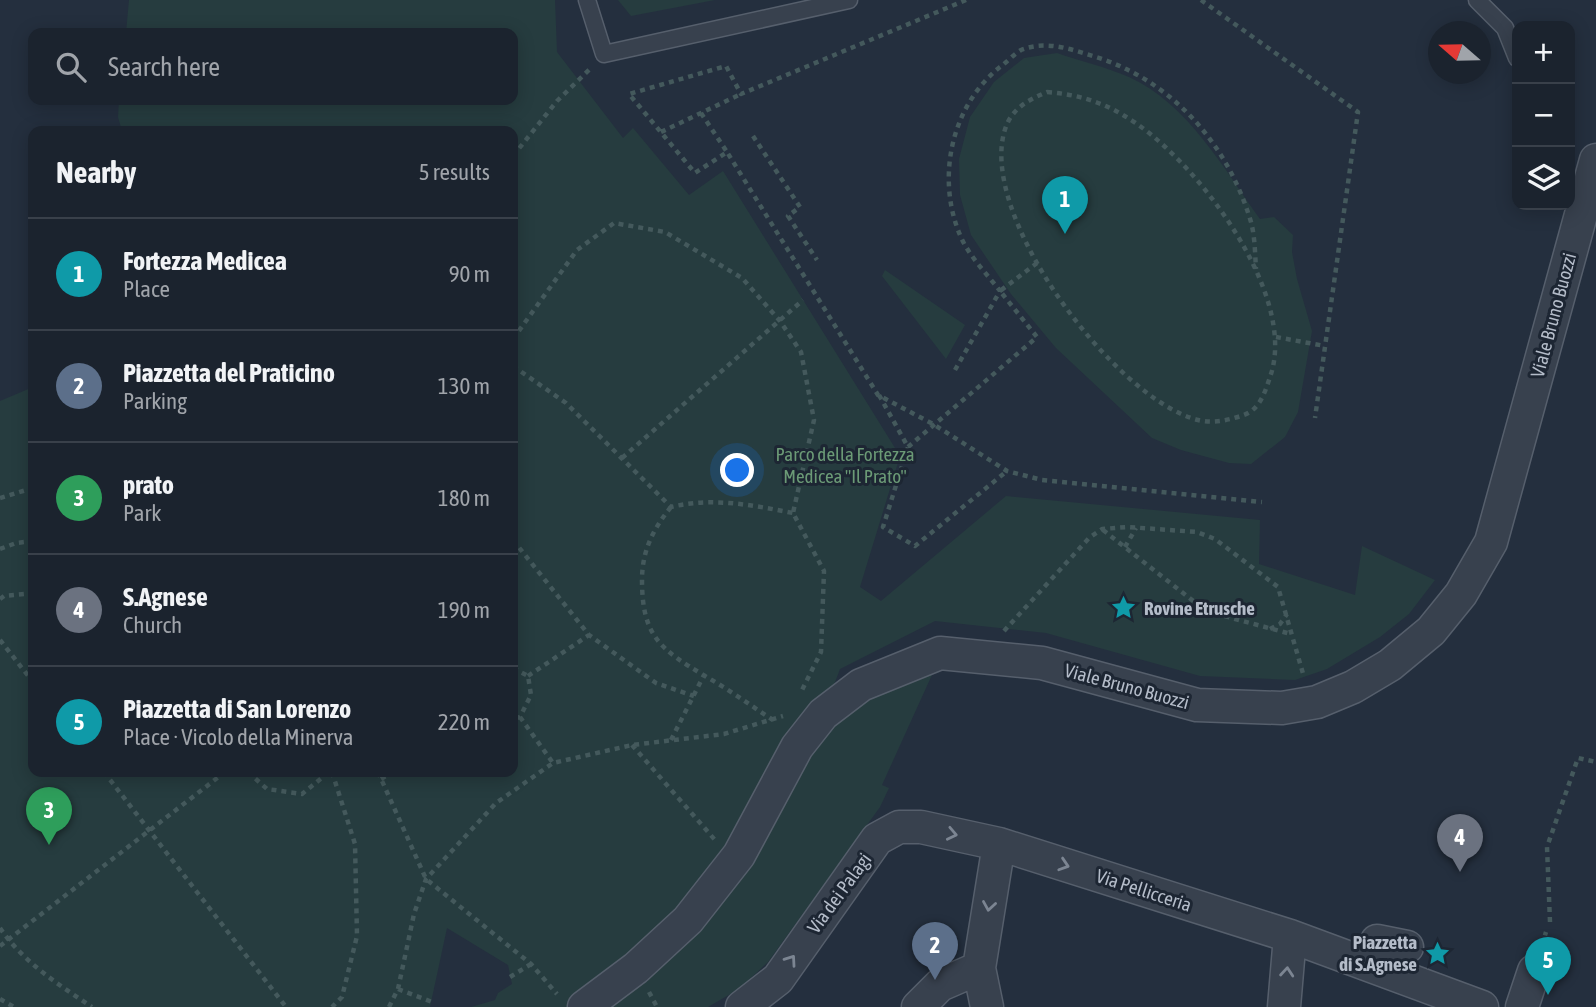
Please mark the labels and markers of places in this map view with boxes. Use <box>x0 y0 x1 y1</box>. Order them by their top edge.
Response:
pin: 1 <box>1042 176 1088 234</box>
place icon: Rovine Etrusche <box>1110 594 1138 622</box>
place label: Rovine Etrusche <box>1144 597 1255 619</box>
pin: 3 <box>26 787 72 845</box>
pin: 4 <box>1437 814 1483 872</box>
pin: 2 <box>912 922 958 980</box>
place label: Piazzetta di S.Agnese <box>1339 931 1417 975</box>
pin: 5 <box>1525 937 1571 995</box>
place icon: Piazzetta di S.Agnese <box>1423 939 1451 967</box>

